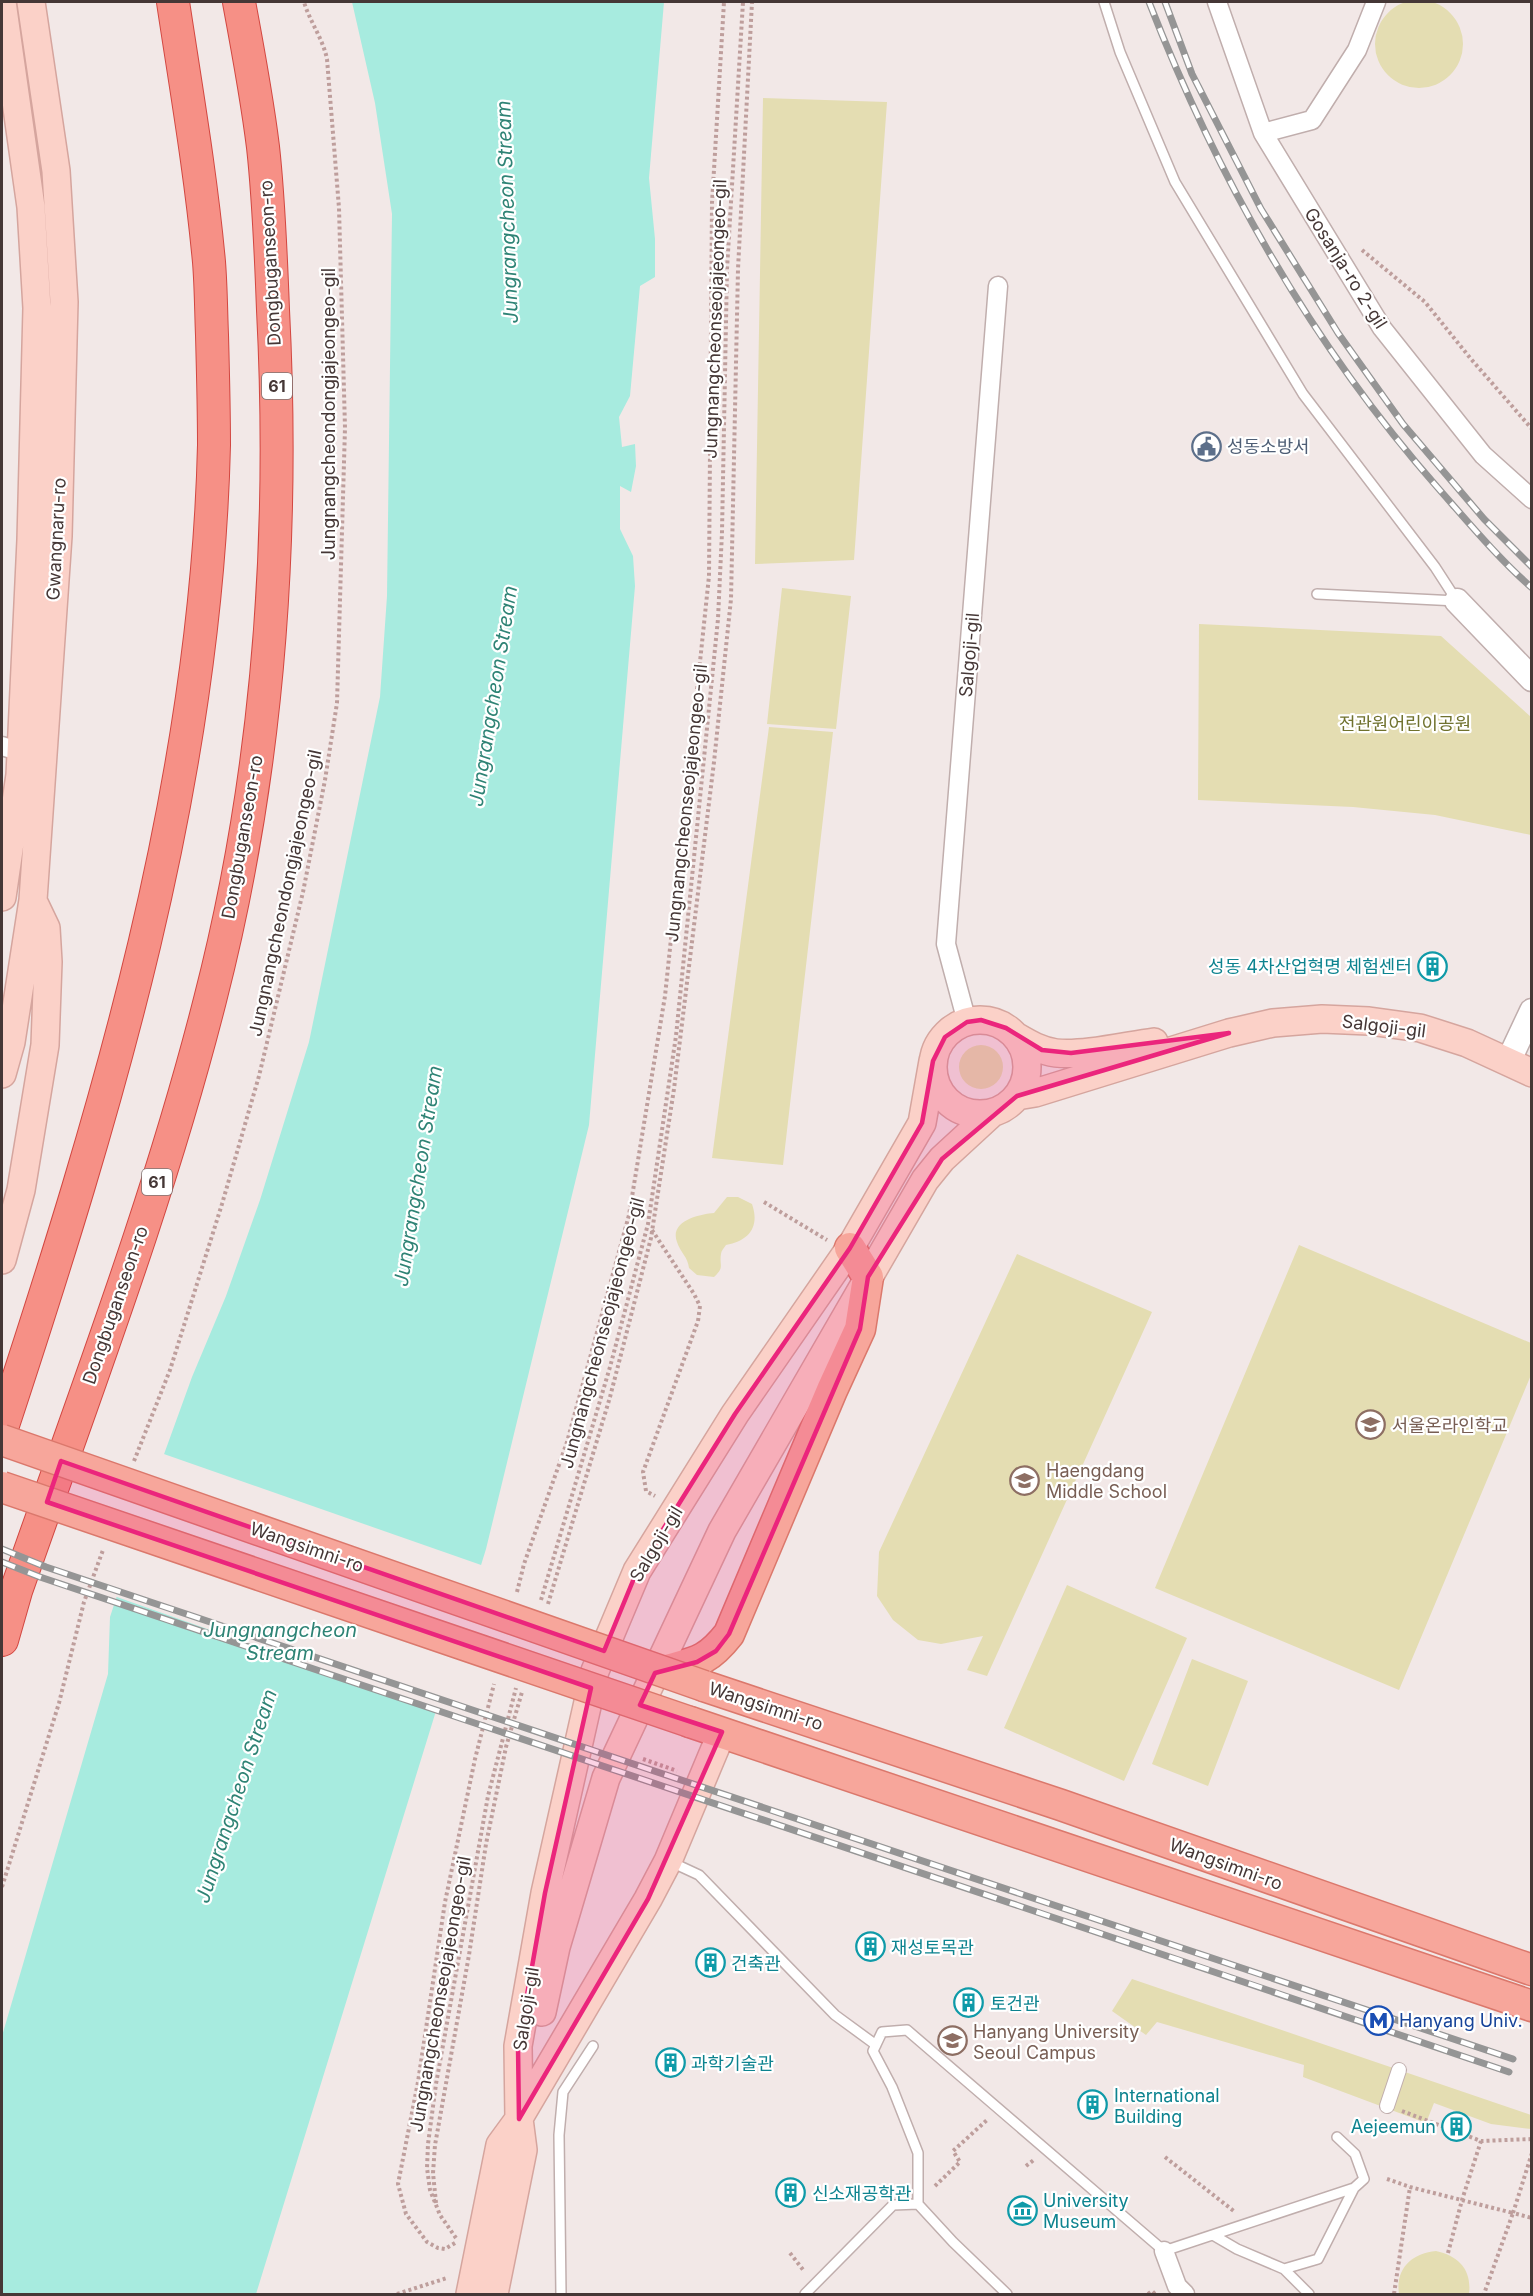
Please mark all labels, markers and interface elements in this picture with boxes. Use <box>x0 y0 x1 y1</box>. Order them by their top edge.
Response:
water label: Jungrangcheon Stream <box>491 100 523 324</box>
street label: Jungnangcheonseojajeongeo-gil <box>700 179 730 459</box>
street label: Dongbuganseon-ro <box>255 180 285 346</box>
street label: Gosanja-ro 2-gil <box>1300 204 1392 332</box>
street label: Jungnangcheondongjajeongeo-gil <box>318 268 339 560</box>
road number: 61 <box>262 373 292 399</box>
public building icon: 성동소방서 <box>1190 430 1222 462</box>
place label: 성동소방서 <box>1227 436 1310 457</box>
street label: Gwangnaru-ro <box>42 477 70 601</box>
water label: Jungrangcheon Stream <box>464 584 522 808</box>
street label: Salgoji-gil <box>955 612 983 698</box>
street label: Jungnangcheonseojajeongeo-gil <box>661 663 711 943</box>
park label: 전관원어린이공원 <box>1339 713 1471 734</box>
street label: Jungnangcheondongjajeongeo-gil <box>244 748 326 1038</box>
street label: Dongbuganseon-ro <box>217 753 267 921</box>
building icon: 성동 4차산업혁명 체험센터 <box>1417 950 1449 982</box>
place label: 성동 4차산업혁명 체험센터 <box>1208 956 1412 977</box>
street label: Salgoji-gil <box>1341 1010 1427 1042</box>
water label: Jungrangcheon Stream <box>389 1064 447 1288</box>
road number: 61 <box>142 1169 172 1195</box>
street label: Jungnangcheonseojajeongeo-gil <box>556 1195 648 1471</box>
street label: Dongbuganseon-ro <box>78 1223 152 1387</box>
school or university icon: 서울온라인학교 <box>1355 1409 1387 1441</box>
place label: 서울온라인학교 <box>1392 1415 1508 1436</box>
place label: Haengdang Middle School <box>1046 1460 1167 1502</box>
school or university icon: Haengdang Middle School <box>1009 1464 1041 1496</box>
street label: Salgoji-gil <box>625 1502 687 1586</box>
street label: Wangsimni-ro <box>247 1518 367 1576</box>
water label: Jungnangcheon Stream <box>203 1618 357 1665</box>
street label: Wangsimni-ro <box>706 1678 826 1734</box>
water label: Jungrangcheon Stream <box>190 1686 282 1906</box>
street label: Wangsimni-ro <box>1167 1834 1285 1894</box>
street label: Jungnangcheonseojajeongeo-gil <box>405 1854 475 2134</box>
building icon: 재성토목관 <box>854 1931 886 1963</box>
place label: 재성토목관 <box>891 1937 974 1958</box>
building icon: 건축관 <box>694 1947 726 1979</box>
place label: 건축관 <box>731 1953 781 1974</box>
street label: Salgoji-gil <box>509 1966 543 2052</box>
building icon: 토건관 <box>953 1987 985 2019</box>
place label: 토건관 <box>990 1993 1040 2014</box>
metro station icon: Hanyang Univ. <box>1362 2004 1394 2036</box>
place label: Hanyang Univ. <box>1399 2010 1523 2031</box>
place label: Hanyang University Seoul Campus <box>973 2021 1139 2063</box>
school or university icon: Hanyang University Seoul Campus <box>936 2025 968 2057</box>
building icon: 과학기술관 <box>654 2047 686 2079</box>
place label: 과학기술관 <box>691 2053 774 2074</box>
place label: International Building <box>1114 2085 1220 2127</box>
building icon: International Building <box>1077 2089 1109 2121</box>
building icon: Aejeemun <box>1441 2110 1473 2142</box>
place label: Aejeemun <box>1351 2116 1436 2137</box>
building icon: 신소재공학관 <box>775 2177 807 2209</box>
place label: 신소재공학관 <box>812 2183 912 2204</box>
place label: University Museum <box>1043 2190 1129 2232</box>
museum icon: University Museum <box>1006 2194 1038 2226</box>

